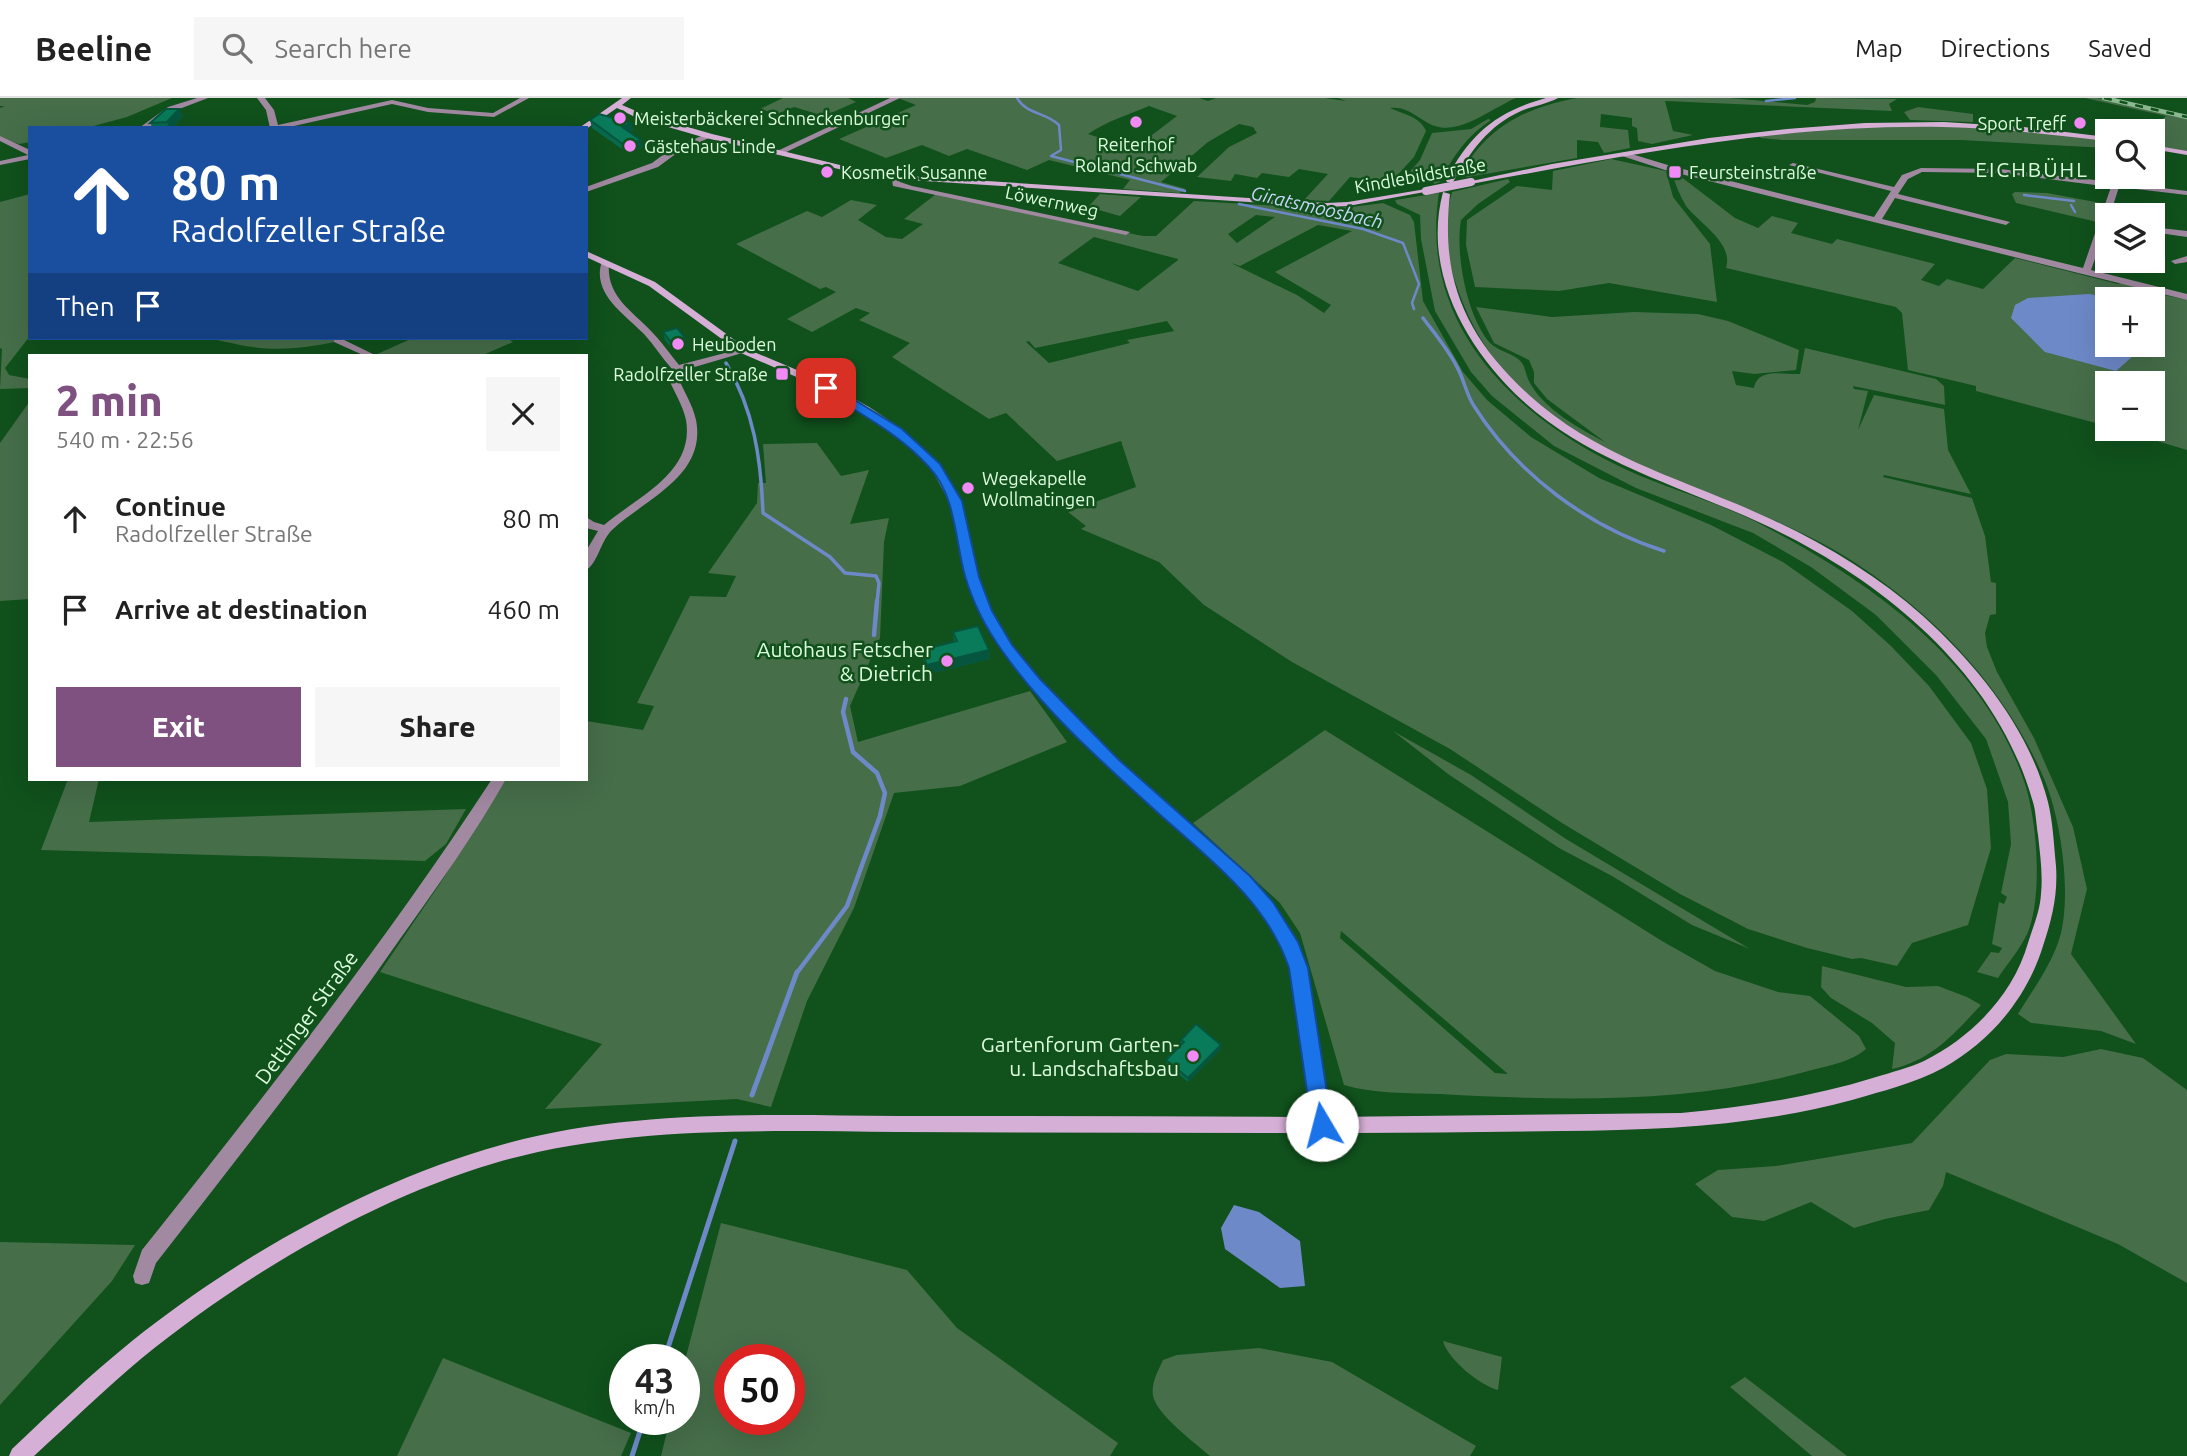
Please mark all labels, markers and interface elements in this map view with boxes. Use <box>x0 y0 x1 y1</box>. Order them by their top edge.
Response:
search box <box>194 17 684 80</box>
icon: search <box>218 29 256 67</box>
text: Beeline <box>35 30 152 67</box>
text: Search here <box>274 34 412 63</box>
text: Map <box>1855 35 1902 62</box>
text: Directions <box>1940 35 2050 62</box>
text: Saved <box>2088 35 2152 62</box>
place label: Meisterbäckerei Schneckenburger <box>634 108 908 128</box>
marker: Meisterbäckerei Schneckenburger <box>612 110 628 126</box>
place label: Sport Treff <box>1978 113 2066 133</box>
marker: Reiterhof Roland Schwab <box>1128 114 1144 130</box>
marker: Sport Treff <box>2072 115 2088 131</box>
map controls <box>2095 119 2165 441</box>
button: search <box>2095 119 2165 189</box>
place label: Reiterhof Roland Schwab <box>1075 134 1197 175</box>
place label: Gästehaus Linde <box>644 136 776 156</box>
marker: Gästehaus Linde <box>622 138 638 154</box>
icon: ahead <box>56 154 147 245</box>
text: 80 m <box>171 154 280 209</box>
street label: Kindlebildstraße <box>1353 154 1487 196</box>
district label: EICHBÜHL <box>1975 157 2089 181</box>
place label: Kosmetik Susanne <box>841 162 987 182</box>
place label: Feursteinstraße <box>1689 162 1817 182</box>
marker: Kosmetik Susanne <box>819 164 835 180</box>
marker: Feursteinstraße <box>1667 164 1683 180</box>
street label: Löwernweg <box>1004 181 1100 221</box>
water label: Giratsmoosbach <box>1249 181 1385 233</box>
button: layers <box>2095 203 2165 273</box>
text: Radolfzeller Straße <box>171 212 446 248</box>
icon: arrive <box>129 287 167 325</box>
button: + <box>2095 287 2165 357</box>
text: Then <box>56 292 115 321</box>
place label: Heuboden <box>692 334 777 354</box>
marker: Heuboden <box>670 336 686 352</box>
pin <box>796 358 856 418</box>
place label: Radolfzeller Straße <box>613 364 768 384</box>
marker: Radolfzeller Straße <box>774 366 790 382</box>
icon: arrive <box>807 369 845 407</box>
button: − <box>2095 371 2165 441</box>
text: 2 min <box>56 377 163 424</box>
button: close <box>486 377 560 451</box>
text: 540 m · 22:56 <box>56 427 194 452</box>
place label: Wegekapelle Wollmatingen <box>982 468 1095 509</box>
marker: Wegekapelle Wollmatingen <box>960 480 976 496</box>
text: Continue <box>115 492 226 521</box>
icon: ahead <box>56 500 94 538</box>
text: 80 m <box>502 504 560 533</box>
text: Radolfzeller Straße <box>115 521 313 546</box>
icon: arrive <box>56 591 94 629</box>
text: Arrive at destination <box>115 595 368 624</box>
text: 460 m <box>488 595 560 624</box>
place label: Autohaus Fetscher & Dietrich <box>757 637 933 685</box>
marker: Autohaus Fetscher & Dietrich <box>939 653 955 669</box>
button: Exit <box>56 687 301 767</box>
button: Share <box>315 687 560 767</box>
street label: Dettinger Straße <box>250 946 362 1088</box>
place label: Gartenforum Garten- u. Landschaftsbau <box>981 1032 1179 1080</box>
marker: Gartenforum Garten- u. Landschaftsbau <box>1185 1048 1201 1064</box>
position arrow <box>1285 1088 1359 1162</box>
speed limit sign: 50 <box>714 1344 805 1435</box>
text: 43 <box>635 1360 674 1400</box>
text: km/h <box>634 1397 675 1417</box>

